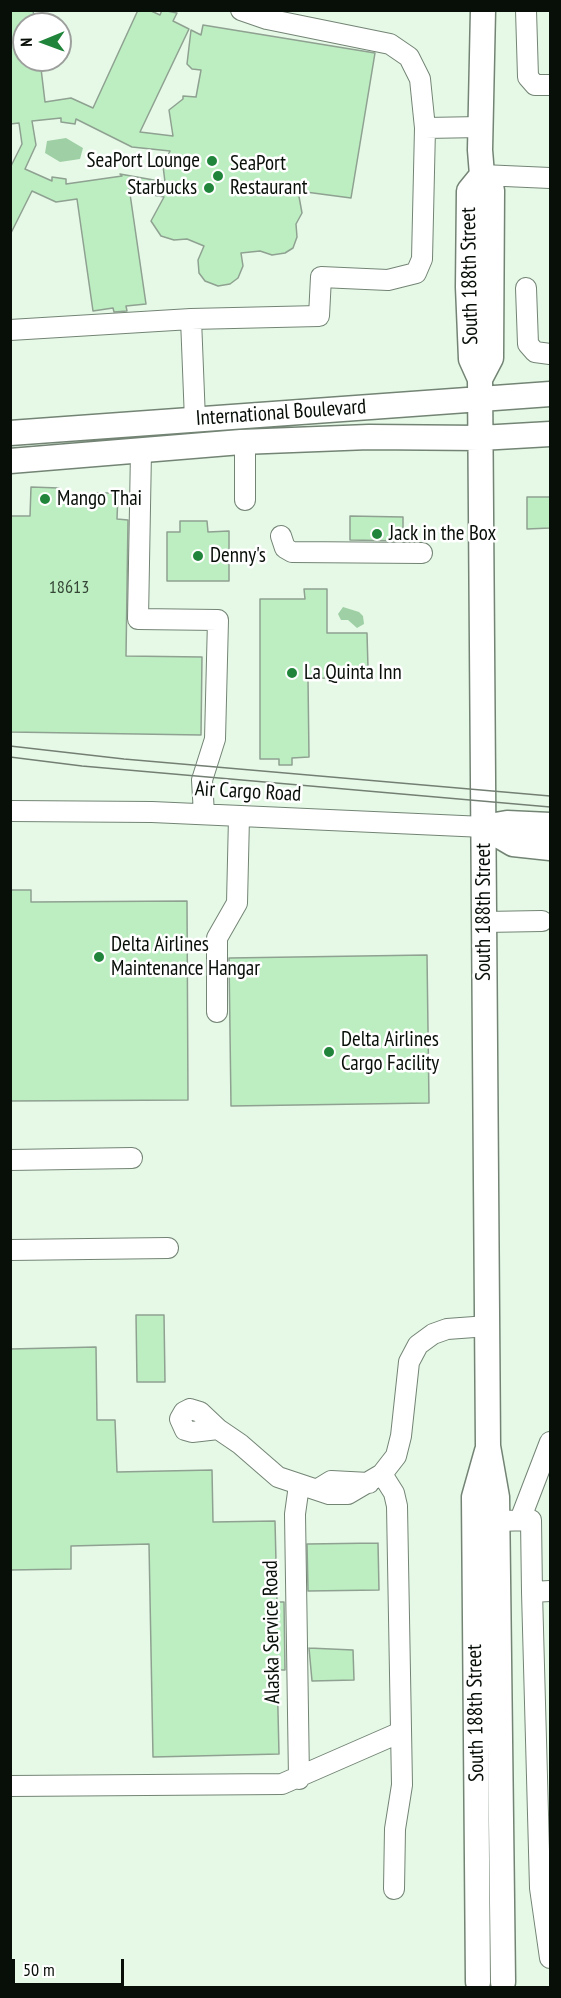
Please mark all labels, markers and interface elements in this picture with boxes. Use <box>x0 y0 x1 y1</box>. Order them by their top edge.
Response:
north arrow <box>12 12 72 72</box>
text: N <box>16 38 36 47</box>
place label: SeaPort Lounge <box>87 148 200 174</box>
place label: SeaPort Restaurant <box>230 151 307 201</box>
marker: SeaPort Lounge <box>205 154 219 168</box>
marker: SeaPort Restaurant <box>211 169 225 183</box>
place label: Starbucks <box>127 175 197 201</box>
marker: Starbucks <box>202 181 216 195</box>
street label: South 188th Street <box>456 207 484 345</box>
street label: International Boulevard <box>195 394 367 432</box>
place label: Mango Thai <box>57 486 142 512</box>
marker: Mango Thai <box>38 492 52 506</box>
place label: Jack in the Box <box>389 521 496 547</box>
marker: Jack in the Box <box>370 527 384 541</box>
place label: Denny's <box>210 543 266 569</box>
marker: Denny's <box>191 549 205 563</box>
house number: 18613 <box>49 577 89 599</box>
place label: La Quinta Inn <box>304 660 402 686</box>
marker: La Quinta Inn <box>285 666 299 680</box>
street label: Air Cargo Road <box>194 777 302 807</box>
street label: South 188th Street <box>471 843 497 981</box>
place label: Delta Airlines Maintenance Hangar <box>111 932 260 982</box>
marker: Delta Airlines Maintenance Hangar <box>92 950 106 964</box>
place label: Delta Airlines Cargo Facility <box>341 1027 439 1077</box>
marker: Delta Airlines Cargo Facility <box>322 1045 336 1059</box>
street label: Alaska Service Road <box>258 1560 286 1704</box>
street label: South 188th Street <box>462 1644 490 1782</box>
scale bar <box>15 1947 128 1985</box>
text: 50 m <box>23 1958 55 1981</box>

